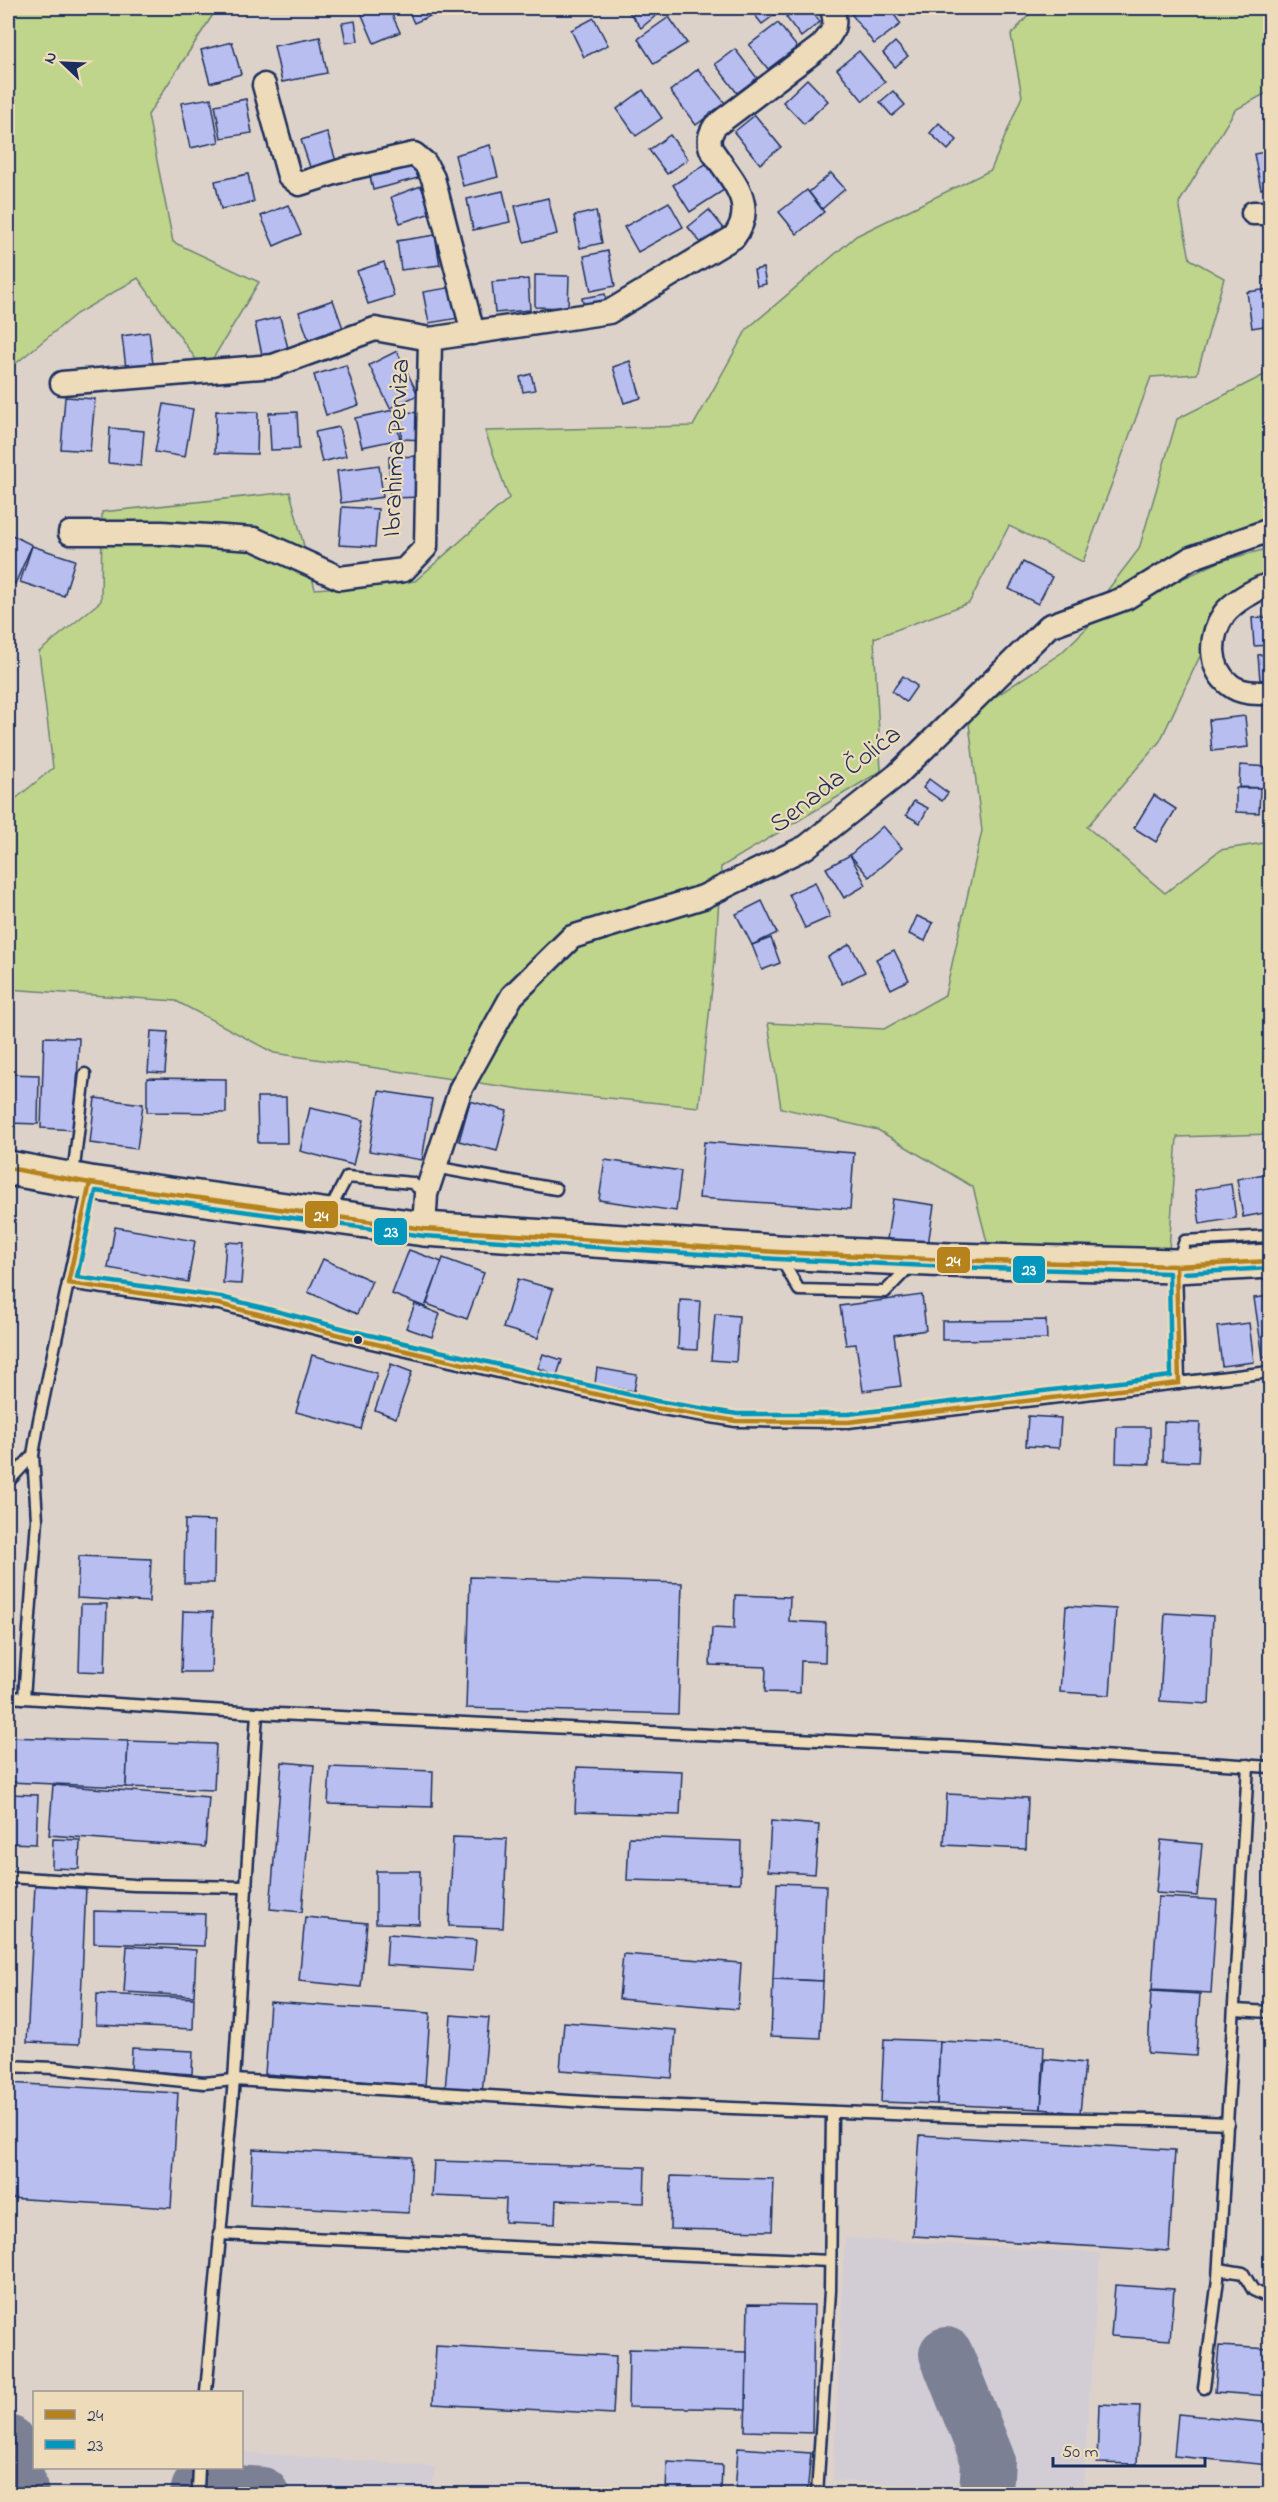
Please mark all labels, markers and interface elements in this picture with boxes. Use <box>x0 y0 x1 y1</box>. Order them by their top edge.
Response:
north arrow <box>33 33 93 93</box>
text: N <box>38 48 64 68</box>
street label: Ibrahima Perviza <box>373 358 421 538</box>
street label: Senada Čolića <box>762 716 910 844</box>
line badge: 24 <box>304 1200 339 1229</box>
text: 24 <box>313 1205 329 1229</box>
line badge: 23 <box>373 1217 408 1246</box>
text: 23 <box>383 1221 399 1245</box>
line badge: 24 <box>936 1246 971 1274</box>
text: 24 <box>945 1250 961 1274</box>
line badge: 23 <box>1012 1255 1046 1284</box>
text: 23 <box>1021 1259 1037 1283</box>
unlabelled marker <box>352 1334 364 1346</box>
legend <box>33 2391 243 2469</box>
text: 24 <box>87 2404 104 2430</box>
scale bar <box>1053 2430 1204 2468</box>
text: 23 <box>87 2434 103 2460</box>
text: 50 m <box>1062 2440 1099 2466</box>

